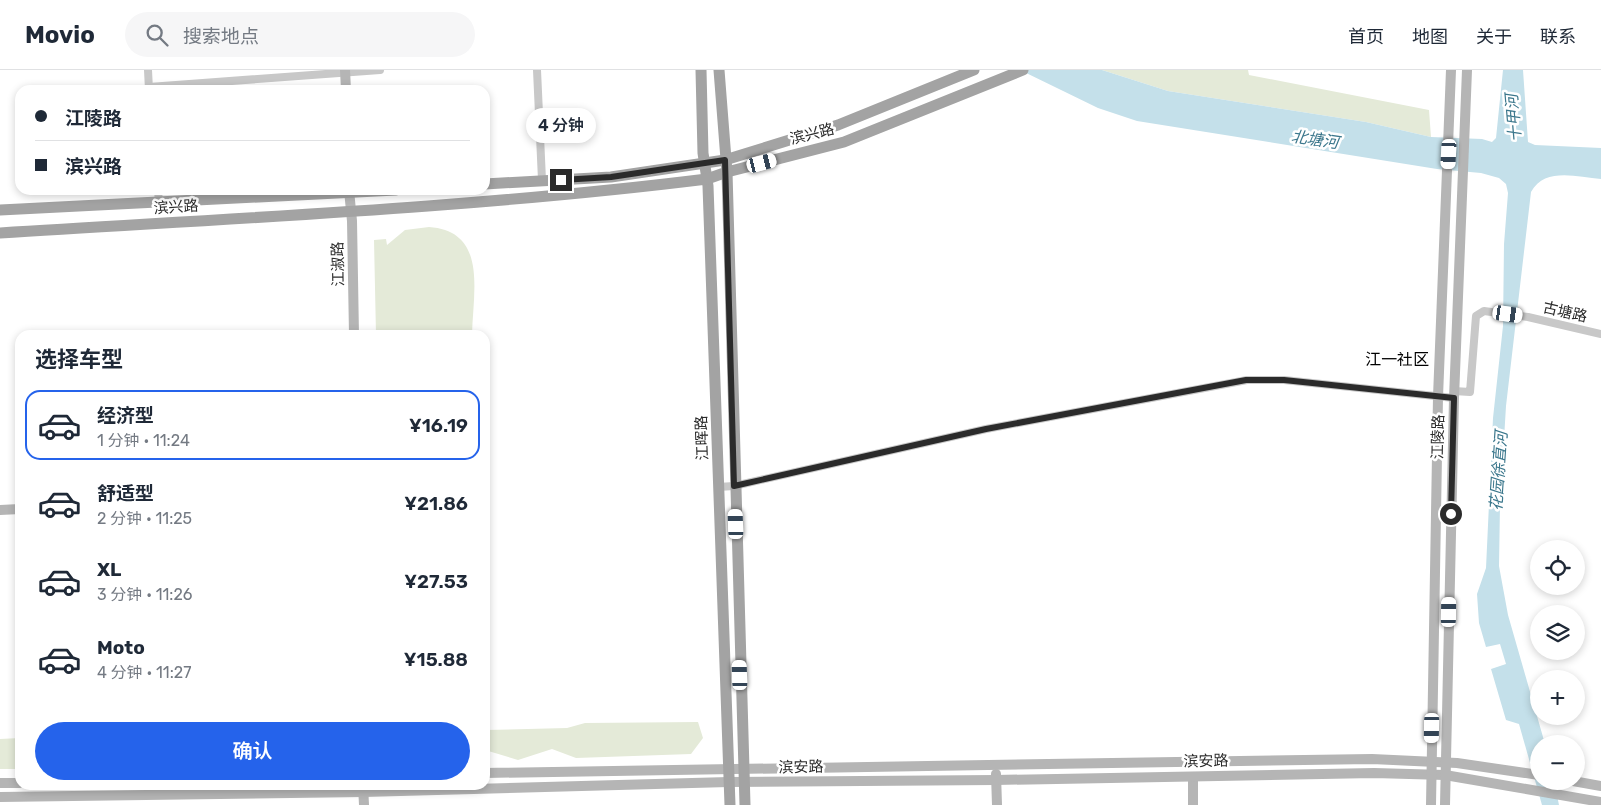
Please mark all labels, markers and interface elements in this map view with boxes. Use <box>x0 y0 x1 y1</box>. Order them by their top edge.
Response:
search box <box>125 12 475 57</box>
text: Movio <box>25 21 95 49</box>
icon: search <box>143 21 171 49</box>
text: 搜索地点 <box>183 25 259 48</box>
text: 首页 <box>1348 26 1384 48</box>
text: 地图 <box>1412 26 1448 48</box>
text: 关于 <box>1476 26 1512 48</box>
text: 联系 <box>1540 26 1576 48</box>
water label: 十甲河 <box>1502 90 1525 143</box>
text: 江陵路 <box>65 107 122 130</box>
callout: 4 分钟 <box>526 108 596 142</box>
text: 4 分钟 <box>538 116 584 135</box>
street label: 滨兴路 <box>788 120 836 148</box>
water label: 北塘河 <box>1290 127 1343 153</box>
car <box>1440 139 1457 169</box>
car <box>745 152 778 174</box>
text: 滨兴路 <box>65 155 122 178</box>
route end <box>550 169 572 191</box>
street label: 滨兴路 <box>153 196 199 218</box>
street label: 江淑路 <box>329 241 347 287</box>
street label: 古塘路 <box>1541 298 1589 326</box>
car <box>1492 304 1523 324</box>
text: 选择车型 <box>35 346 123 373</box>
district label: 江一社区 <box>1365 350 1429 369</box>
icon: car <box>37 403 82 448</box>
text: 经济型 <box>97 404 154 427</box>
text: ¥16.19 <box>409 414 468 437</box>
street label: 江陵路 <box>1429 414 1447 460</box>
street label: 江晖路 <box>692 415 712 461</box>
water label: 花园徐直河 <box>1486 427 1511 512</box>
text: 1 分钟 · 11:24 <box>97 431 190 450</box>
icon: car <box>37 481 82 526</box>
text: 舒适型 <box>97 482 154 505</box>
text: ¥21.86 <box>404 492 468 515</box>
route start <box>1440 503 1462 525</box>
text: 2 分钟 · 11:25 <box>97 509 192 528</box>
car <box>727 509 744 539</box>
map controls <box>1530 540 1585 790</box>
button: locate <box>1530 540 1585 595</box>
text: XL <box>97 558 121 581</box>
icon: car <box>37 559 82 604</box>
text: ¥27.53 <box>404 570 468 593</box>
text: 3 分钟 · 11:26 <box>97 585 193 604</box>
car <box>1441 597 1456 627</box>
button: layers <box>1530 605 1585 660</box>
text: Moto <box>97 636 145 659</box>
icon: car <box>37 637 82 682</box>
text: ¥15.88 <box>404 648 468 671</box>
car <box>731 660 748 690</box>
text: 4 分钟 · 11:27 <box>97 663 191 682</box>
button: + <box>1530 670 1585 725</box>
car <box>1424 713 1439 743</box>
button: 确认 <box>35 722 470 780</box>
button: − <box>1530 735 1585 790</box>
street label: 滨安路 <box>1183 752 1229 770</box>
street label: 滨安路 <box>778 758 824 776</box>

